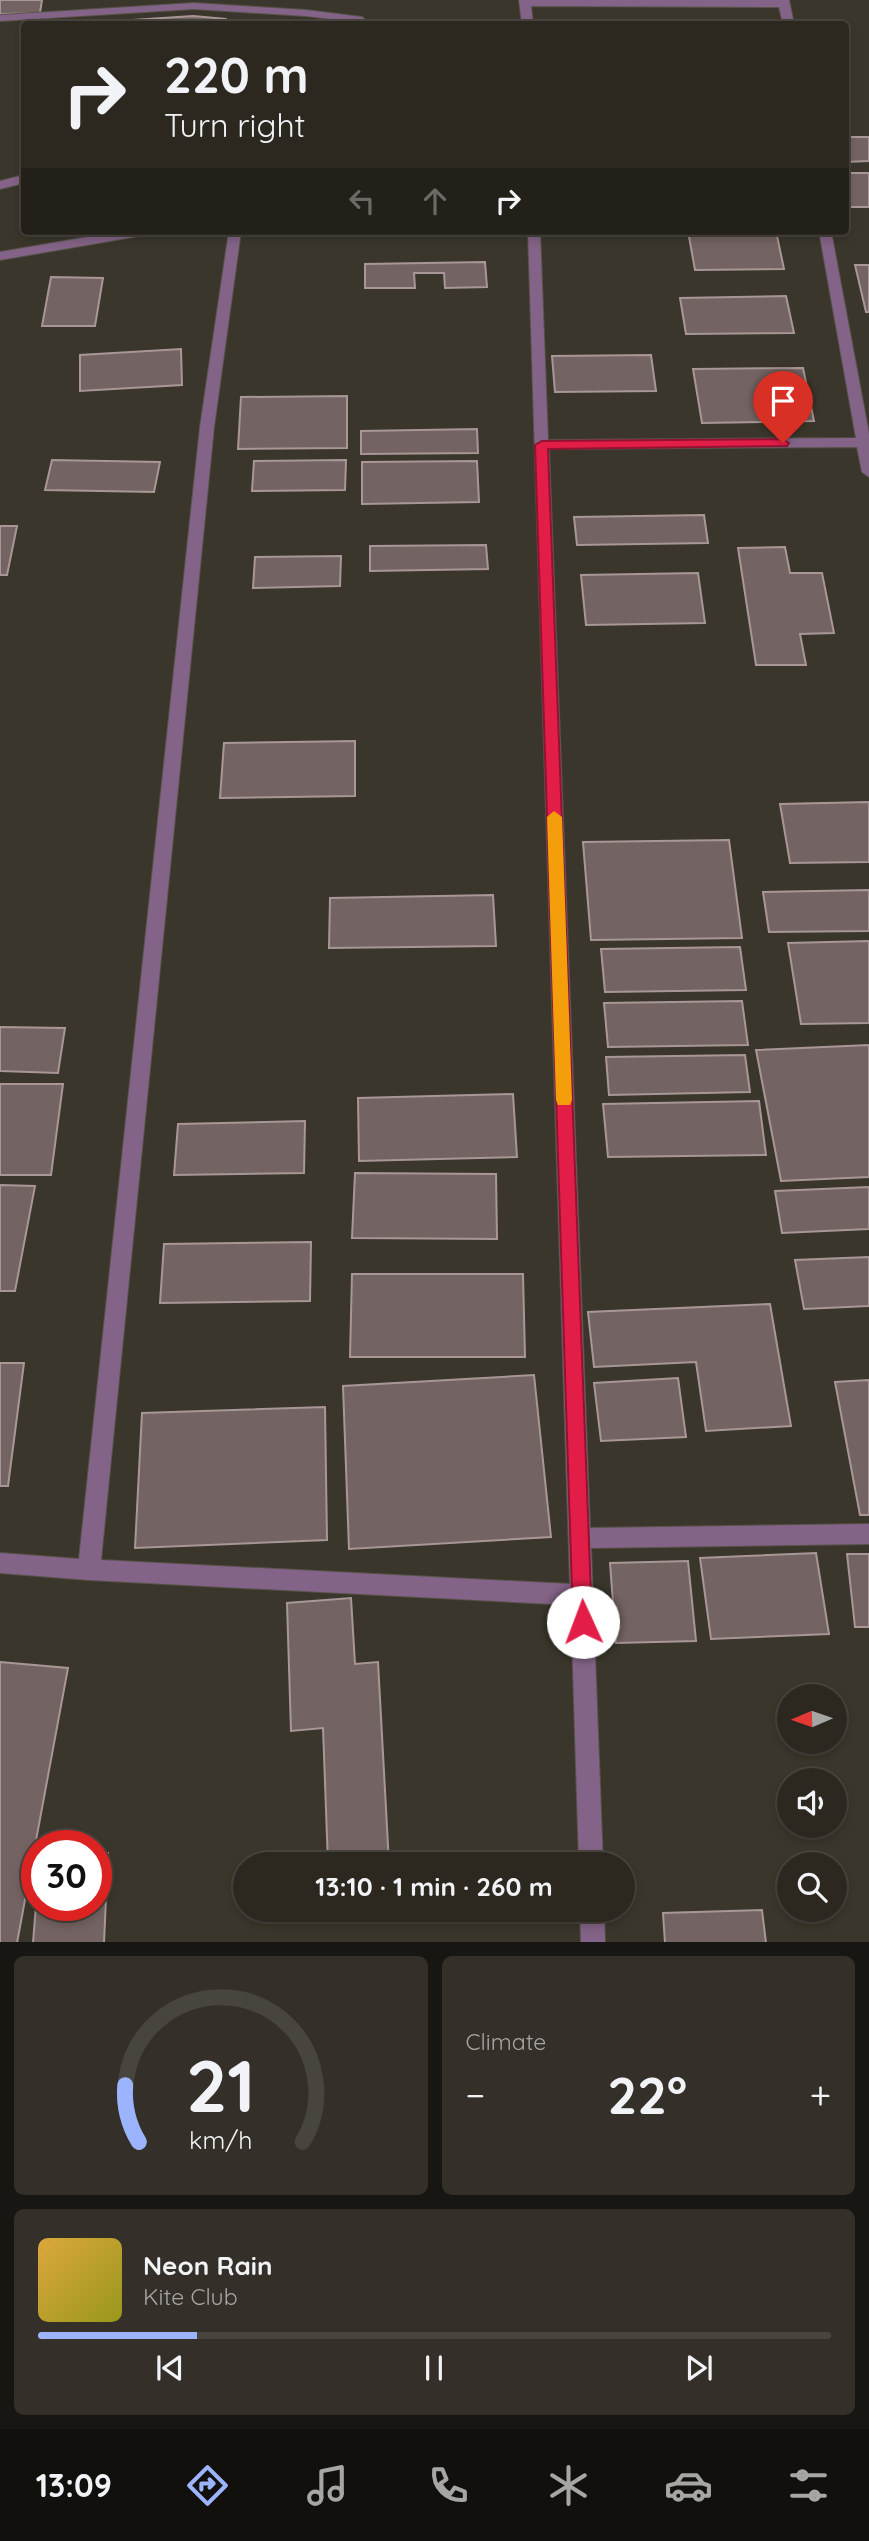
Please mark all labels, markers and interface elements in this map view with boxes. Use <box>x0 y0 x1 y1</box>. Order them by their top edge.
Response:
text: 220 m <box>164 44 309 105</box>
icon: right <box>49 49 140 140</box>
text: Turn right <box>164 105 305 145</box>
icon: left <box>343 182 381 220</box>
icon: ahead <box>416 182 454 220</box>
icon: right <box>489 182 527 220</box>
pin <box>753 371 813 443</box>
icon: arrive <box>764 382 802 420</box>
position arrow <box>546 1585 620 1659</box>
north arrow <box>777 1684 847 1754</box>
map controls <box>777 1684 847 1922</box>
button: sound <box>777 1768 847 1838</box>
speed limit sign: 30 <box>21 1830 112 1921</box>
button: search <box>777 1852 847 1922</box>
text: 13:10 · 1 min · 260 m <box>315 1870 553 1903</box>
text: Climate <box>466 2027 546 2056</box>
text: 21 <box>186 2039 256 2130</box>
text: 22° <box>608 2062 687 2127</box>
text: − <box>466 2071 485 2119</box>
text: + <box>810 2071 831 2119</box>
text: km/h <box>189 2123 252 2154</box>
text: Neon Rain <box>143 2249 272 2282</box>
text: Kite Club <box>143 2282 238 2311</box>
icon: previous <box>151 2349 189 2387</box>
icon: pause <box>415 2349 453 2387</box>
icon: next <box>680 2349 718 2387</box>
icon: directions <box>183 2461 232 2510</box>
icon: music <box>303 2461 352 2510</box>
icon: phone <box>424 2461 473 2510</box>
icon: climate <box>544 2461 593 2510</box>
icon: car <box>664 2461 713 2510</box>
icon: filters <box>784 2461 833 2510</box>
text: 13:09 <box>36 2465 112 2505</box>

